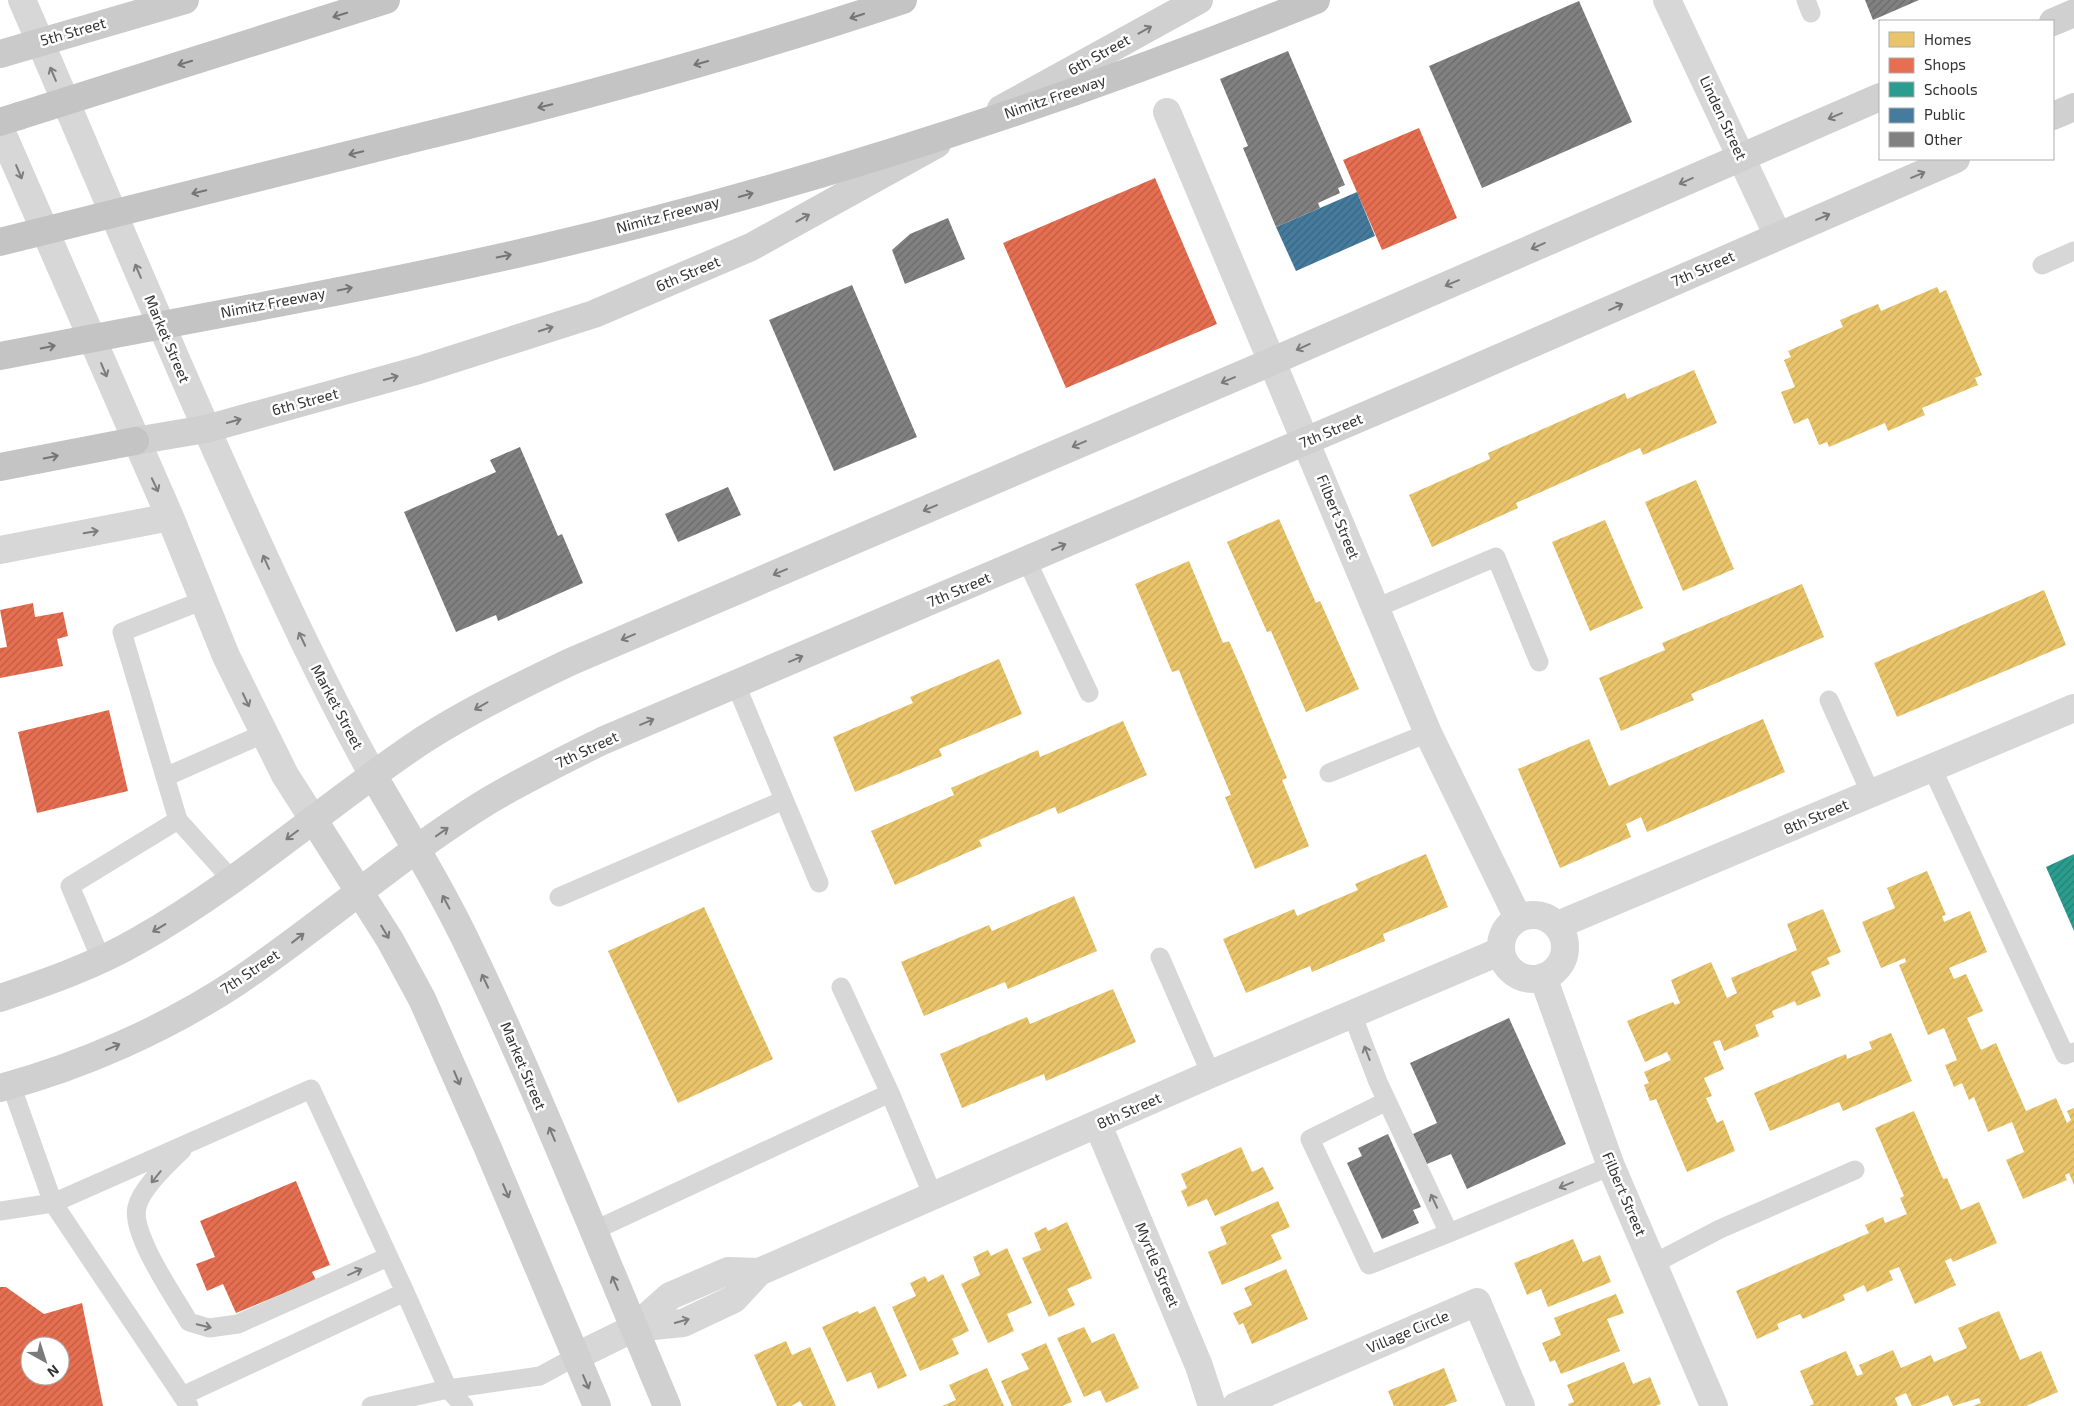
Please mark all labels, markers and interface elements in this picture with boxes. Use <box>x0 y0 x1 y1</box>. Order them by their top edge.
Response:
one-way arrow <box>332 10 348 20</box>
one-way arrow <box>849 11 865 21</box>
street label: 5th Street <box>38 13 108 49</box>
legend <box>1879 20 2054 160</box>
one-way arrow <box>1137 24 1151 34</box>
street label: 6th Street <box>1064 30 1133 78</box>
text: Homes <box>1924 30 1971 48</box>
text: Shops <box>1924 55 1966 73</box>
one-way arrow <box>177 59 193 69</box>
one-way arrow <box>694 59 710 69</box>
one-way arrow <box>48 67 58 82</box>
street label: Nimitz Freeway <box>1002 70 1108 122</box>
street label: Linden Street <box>1697 73 1751 163</box>
text: Schools <box>1924 80 1978 98</box>
one-way arrow <box>537 102 553 111</box>
text: Public <box>1924 105 1965 123</box>
one-way arrow <box>1828 112 1843 121</box>
text: Other <box>1924 130 1963 148</box>
one-way arrow <box>349 149 365 158</box>
one-way arrow <box>15 164 25 179</box>
one-way arrow <box>1910 170 1925 180</box>
one-way arrow <box>1679 176 1694 186</box>
one-way arrow <box>191 188 207 197</box>
one-way arrow <box>738 189 754 199</box>
street label: Nimitz Freeway <box>614 192 721 236</box>
one-way arrow <box>1815 211 1830 221</box>
one-way arrow <box>796 213 811 223</box>
one-way arrow <box>1530 242 1545 251</box>
street label: 7th Street <box>1668 246 1737 290</box>
one-way arrow <box>495 251 511 260</box>
street label: 6th Street <box>653 251 723 295</box>
one-way arrow <box>133 264 142 279</box>
one-way arrow <box>1445 278 1460 288</box>
street label: Nimitz Freeway <box>219 283 327 321</box>
one-way arrow <box>336 283 352 293</box>
street label: Market Street <box>141 292 195 385</box>
one-way arrow <box>1608 302 1623 312</box>
one-way arrow <box>538 324 554 334</box>
one-way arrow <box>39 341 55 351</box>
one-way arrow <box>1296 343 1311 353</box>
one-way arrow <box>100 362 110 377</box>
one-way arrow <box>382 373 398 382</box>
one-way arrow <box>1221 375 1236 385</box>
street label: 6th Street <box>270 383 340 419</box>
street label: 7th Street <box>1296 409 1365 451</box>
one-way arrow <box>226 416 242 425</box>
one-way arrow <box>1072 439 1087 449</box>
one-way arrow <box>42 452 58 461</box>
street label: Filbert Street <box>1314 472 1364 562</box>
one-way arrow <box>151 477 161 492</box>
one-way arrow <box>923 503 938 513</box>
one-way arrow <box>83 527 99 537</box>
one-way arrow <box>1051 542 1066 552</box>
one-way arrow <box>261 555 271 570</box>
one-way arrow <box>773 567 788 577</box>
street label: 7th Street <box>924 568 993 610</box>
one-way arrow <box>296 632 306 647</box>
one-way arrow <box>620 634 635 643</box>
one-way arrow <box>788 653 803 663</box>
street label: Market Street <box>308 661 368 752</box>
one-way arrow <box>242 692 252 707</box>
one-way arrow <box>474 702 488 712</box>
one-way arrow <box>639 717 654 727</box>
street label: 7th Street <box>552 727 621 771</box>
street label: 8th Street <box>1781 794 1851 838</box>
one-way arrow <box>435 827 449 837</box>
one-way arrow <box>285 830 299 840</box>
one-way arrow <box>441 895 451 910</box>
one-way arrow <box>152 924 166 934</box>
one-way arrow <box>381 925 391 939</box>
one-way arrow <box>291 933 304 944</box>
street label: 7th Street <box>217 945 283 997</box>
one-way arrow <box>480 974 490 989</box>
street label: Market Street <box>497 1019 551 1112</box>
one-way arrow <box>105 1042 120 1052</box>
one-way arrow <box>1362 1046 1371 1061</box>
one-way arrow <box>453 1070 463 1085</box>
street label: 8th Street <box>1094 1088 1164 1132</box>
one-way arrow <box>546 1127 556 1142</box>
street label: Filbert Street <box>1599 1149 1651 1239</box>
one-way arrow <box>151 1170 162 1183</box>
one-way arrow <box>1559 1180 1574 1190</box>
one-way arrow <box>501 1183 511 1198</box>
one-way arrow <box>1429 1194 1438 1209</box>
street label: Myrtle Street <box>1132 1219 1184 1310</box>
one-way arrow <box>347 1267 362 1277</box>
one-way arrow <box>609 1276 619 1291</box>
street label: Village Circle <box>1364 1306 1451 1356</box>
one-way arrow <box>674 1316 690 1326</box>
one-way arrow <box>196 1322 212 1331</box>
north arrow <box>20 1336 70 1386</box>
text: N <box>44 1362 63 1381</box>
one-way arrow <box>583 1374 592 1389</box>

